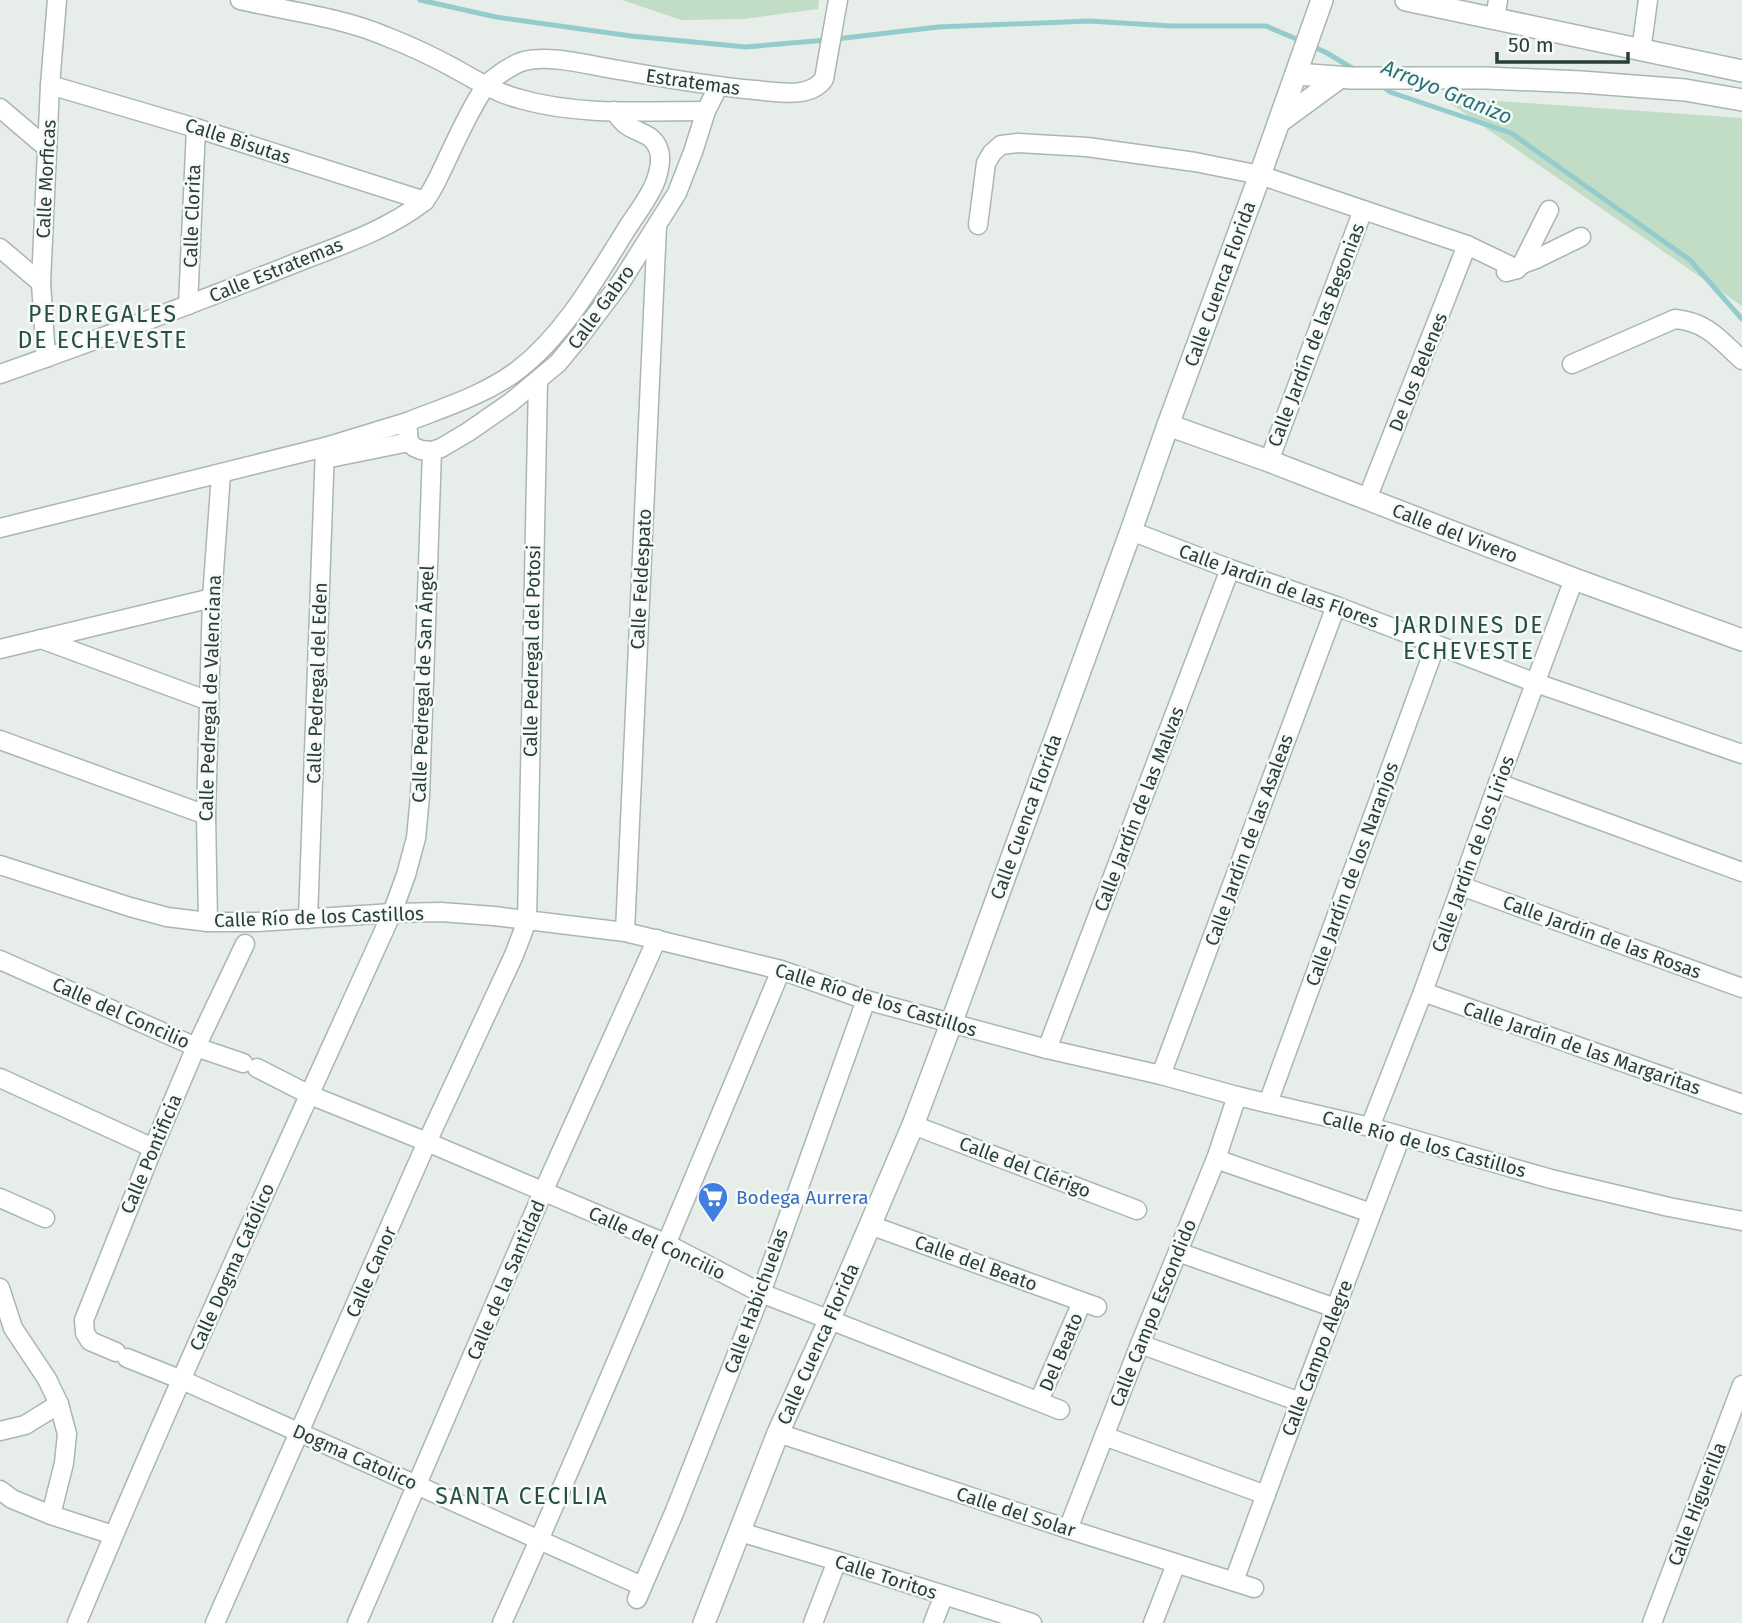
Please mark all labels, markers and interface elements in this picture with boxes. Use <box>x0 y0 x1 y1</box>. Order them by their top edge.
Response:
scale bar <box>1497 21 1628 65</box>
text: 50 m <box>1508 32 1554 58</box>
water label: Arroyo Granizo <box>1377 54 1516 130</box>
street label: Estratemas <box>644 64 742 100</box>
street label: Calle Bisutas <box>182 113 294 169</box>
street label: Calle Morficas <box>31 119 61 239</box>
street label: Calle Clorita <box>179 164 205 268</box>
street label: Calle Cuenca Florida <box>1179 198 1261 370</box>
street label: Calle Jardín de las Begonias <box>1263 220 1369 450</box>
street label: Calle Estratemas <box>206 233 346 307</box>
street label: Calle Gabro <box>563 260 639 354</box>
district label: PEDREGALES DE ECHEVESTE <box>17 300 189 354</box>
street label: De los Belenes <box>1384 309 1452 435</box>
street label: Calle del Vivero <box>1389 498 1521 568</box>
street label: Calle Feldespato <box>626 508 656 650</box>
street label: Calle Jardín de las Flores <box>1176 539 1382 633</box>
street label: Calle Pedregal del Potosi <box>519 545 545 757</box>
street label: Calle Pedregal de San Ángel <box>407 564 439 803</box>
street label: Calle Pedregal de Valenciana <box>194 574 226 822</box>
street label: Calle Pedregal del Eden <box>302 582 332 784</box>
district label: JARDINES DE ECHEVESTE <box>1393 611 1545 665</box>
street label: Calle Jardín de las Malvas <box>1089 703 1189 915</box>
street label: Calle Cuenca Florida <box>985 731 1067 903</box>
street label: Calle Jardín de las Asaleas <box>1200 731 1298 949</box>
street label: Calle Jardín de los Lirios <box>1427 752 1519 956</box>
street label: Calle Jardín de los Naranjos <box>1301 759 1403 989</box>
street label: Calle Jardín de las Rosas <box>1500 890 1704 984</box>
street label: Calle Río de los Castillos <box>214 902 424 932</box>
street label: Calle Río de los Castillos <box>772 958 980 1042</box>
street label: Calle del Concilio <box>49 972 193 1054</box>
street label: Calle Jardín de las Margaritas <box>1460 996 1704 1100</box>
street label: Calle Pontificia <box>115 1091 187 1217</box>
street label: Calle Río de los Castillos <box>1320 1106 1528 1182</box>
street label: Calle del Clérigo <box>956 1131 1094 1203</box>
street label: Calle Dogma Católico <box>185 1180 279 1354</box>
supermarket icon: Bodega Aurrera <box>696 1180 730 1224</box>
place label: Bodega Aurrera <box>736 1186 869 1209</box>
street label: Calle de la Santidad <box>462 1196 550 1364</box>
street label: Calle del Concilio <box>585 1201 729 1285</box>
street label: Calle Campo Escondido <box>1105 1216 1201 1410</box>
street label: Calle Canor <box>341 1222 402 1321</box>
street label: Calle Habichuelas <box>719 1225 793 1377</box>
street label: Calle del Beato <box>911 1230 1041 1296</box>
street label: Calle Cuenca Florida <box>772 1260 864 1428</box>
street label: Calle Campo Alegre <box>1277 1277 1357 1439</box>
street label: Del Beato <box>1034 1309 1088 1395</box>
street label: Dogma Catolico <box>289 1419 421 1495</box>
street label: Calle Higuerilla <box>1663 1439 1731 1569</box>
district label: SANTA CECILIA <box>435 1482 609 1510</box>
street label: Calle del Solar <box>954 1482 1079 1542</box>
street label: Calle Toritos <box>832 1550 940 1604</box>

